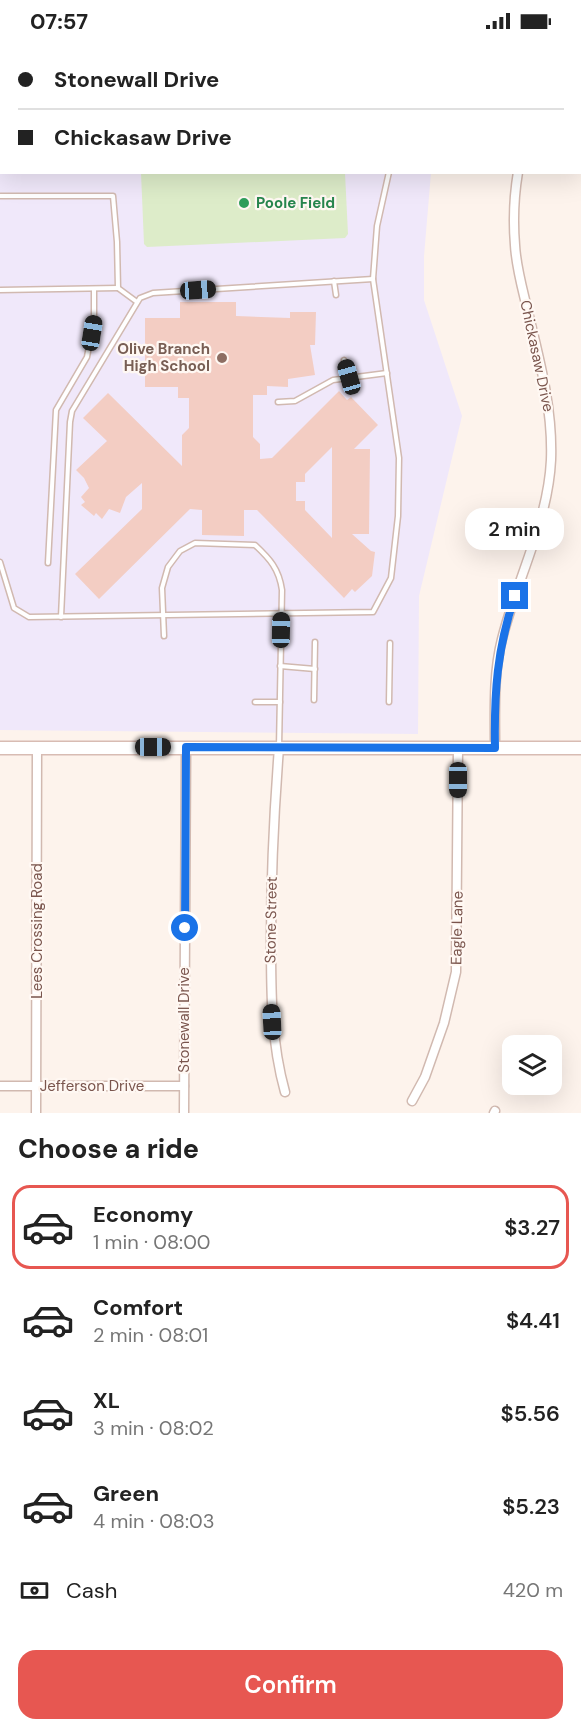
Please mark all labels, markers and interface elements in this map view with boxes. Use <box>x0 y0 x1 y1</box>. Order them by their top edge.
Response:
text: 07:57 <box>30 7 88 36</box>
text: Stonewall Drive <box>54 65 219 94</box>
text: Chickasaw Drive <box>54 123 232 152</box>
place label: Poole Field <box>256 193 335 213</box>
marker: Poole Field <box>237 196 251 210</box>
car <box>179 280 217 300</box>
street label: Chickasaw Drive <box>515 298 559 414</box>
car <box>80 314 104 352</box>
place label: Olive Branch High School <box>117 339 210 376</box>
marker: Olive Branch High School <box>215 351 229 365</box>
car <box>335 357 363 397</box>
callout: 2 min <box>466 509 564 551</box>
text: 2 min <box>488 516 541 542</box>
route end <box>501 582 528 609</box>
car <box>272 612 290 648</box>
car <box>135 738 171 756</box>
car <box>449 762 467 798</box>
street label: Lees Crossing Road <box>27 863 47 999</box>
street label: Stone Street <box>260 876 282 964</box>
street label: Eagle Lane <box>446 891 468 965</box>
route start <box>171 914 198 941</box>
street label: Stonewall Drive <box>174 967 194 1073</box>
car <box>262 1004 282 1040</box>
map controls <box>502 1035 562 1095</box>
button: layers <box>502 1035 562 1095</box>
street label: Jefferson Drive <box>40 1076 144 1096</box>
text: Choose a ride <box>18 1131 199 1166</box>
icon: car <box>21 1200 75 1254</box>
text: Economy <box>93 1200 193 1229</box>
text: $3.27 <box>504 1213 560 1242</box>
text: 1 min · 08:00 <box>93 1229 211 1255</box>
icon: car <box>21 1293 75 1347</box>
text: Comfort <box>93 1293 183 1322</box>
text: $4.41 <box>506 1306 560 1335</box>
text: 2 min · 08:01 <box>93 1322 208 1348</box>
icon: car <box>21 1386 75 1440</box>
text: XL <box>93 1386 120 1415</box>
text: $5.56 <box>501 1399 560 1428</box>
text: 3 min · 08:02 <box>93 1415 214 1441</box>
icon: car <box>21 1479 75 1533</box>
text: Green <box>93 1479 159 1508</box>
text: $5.23 <box>502 1492 560 1521</box>
text: 4 min · 08:03 <box>93 1508 215 1534</box>
icon: cash <box>18 1574 51 1607</box>
text: Cash <box>66 1576 117 1605</box>
text: 420 m <box>503 1577 563 1603</box>
button: Confirm <box>18 1650 563 1719</box>

